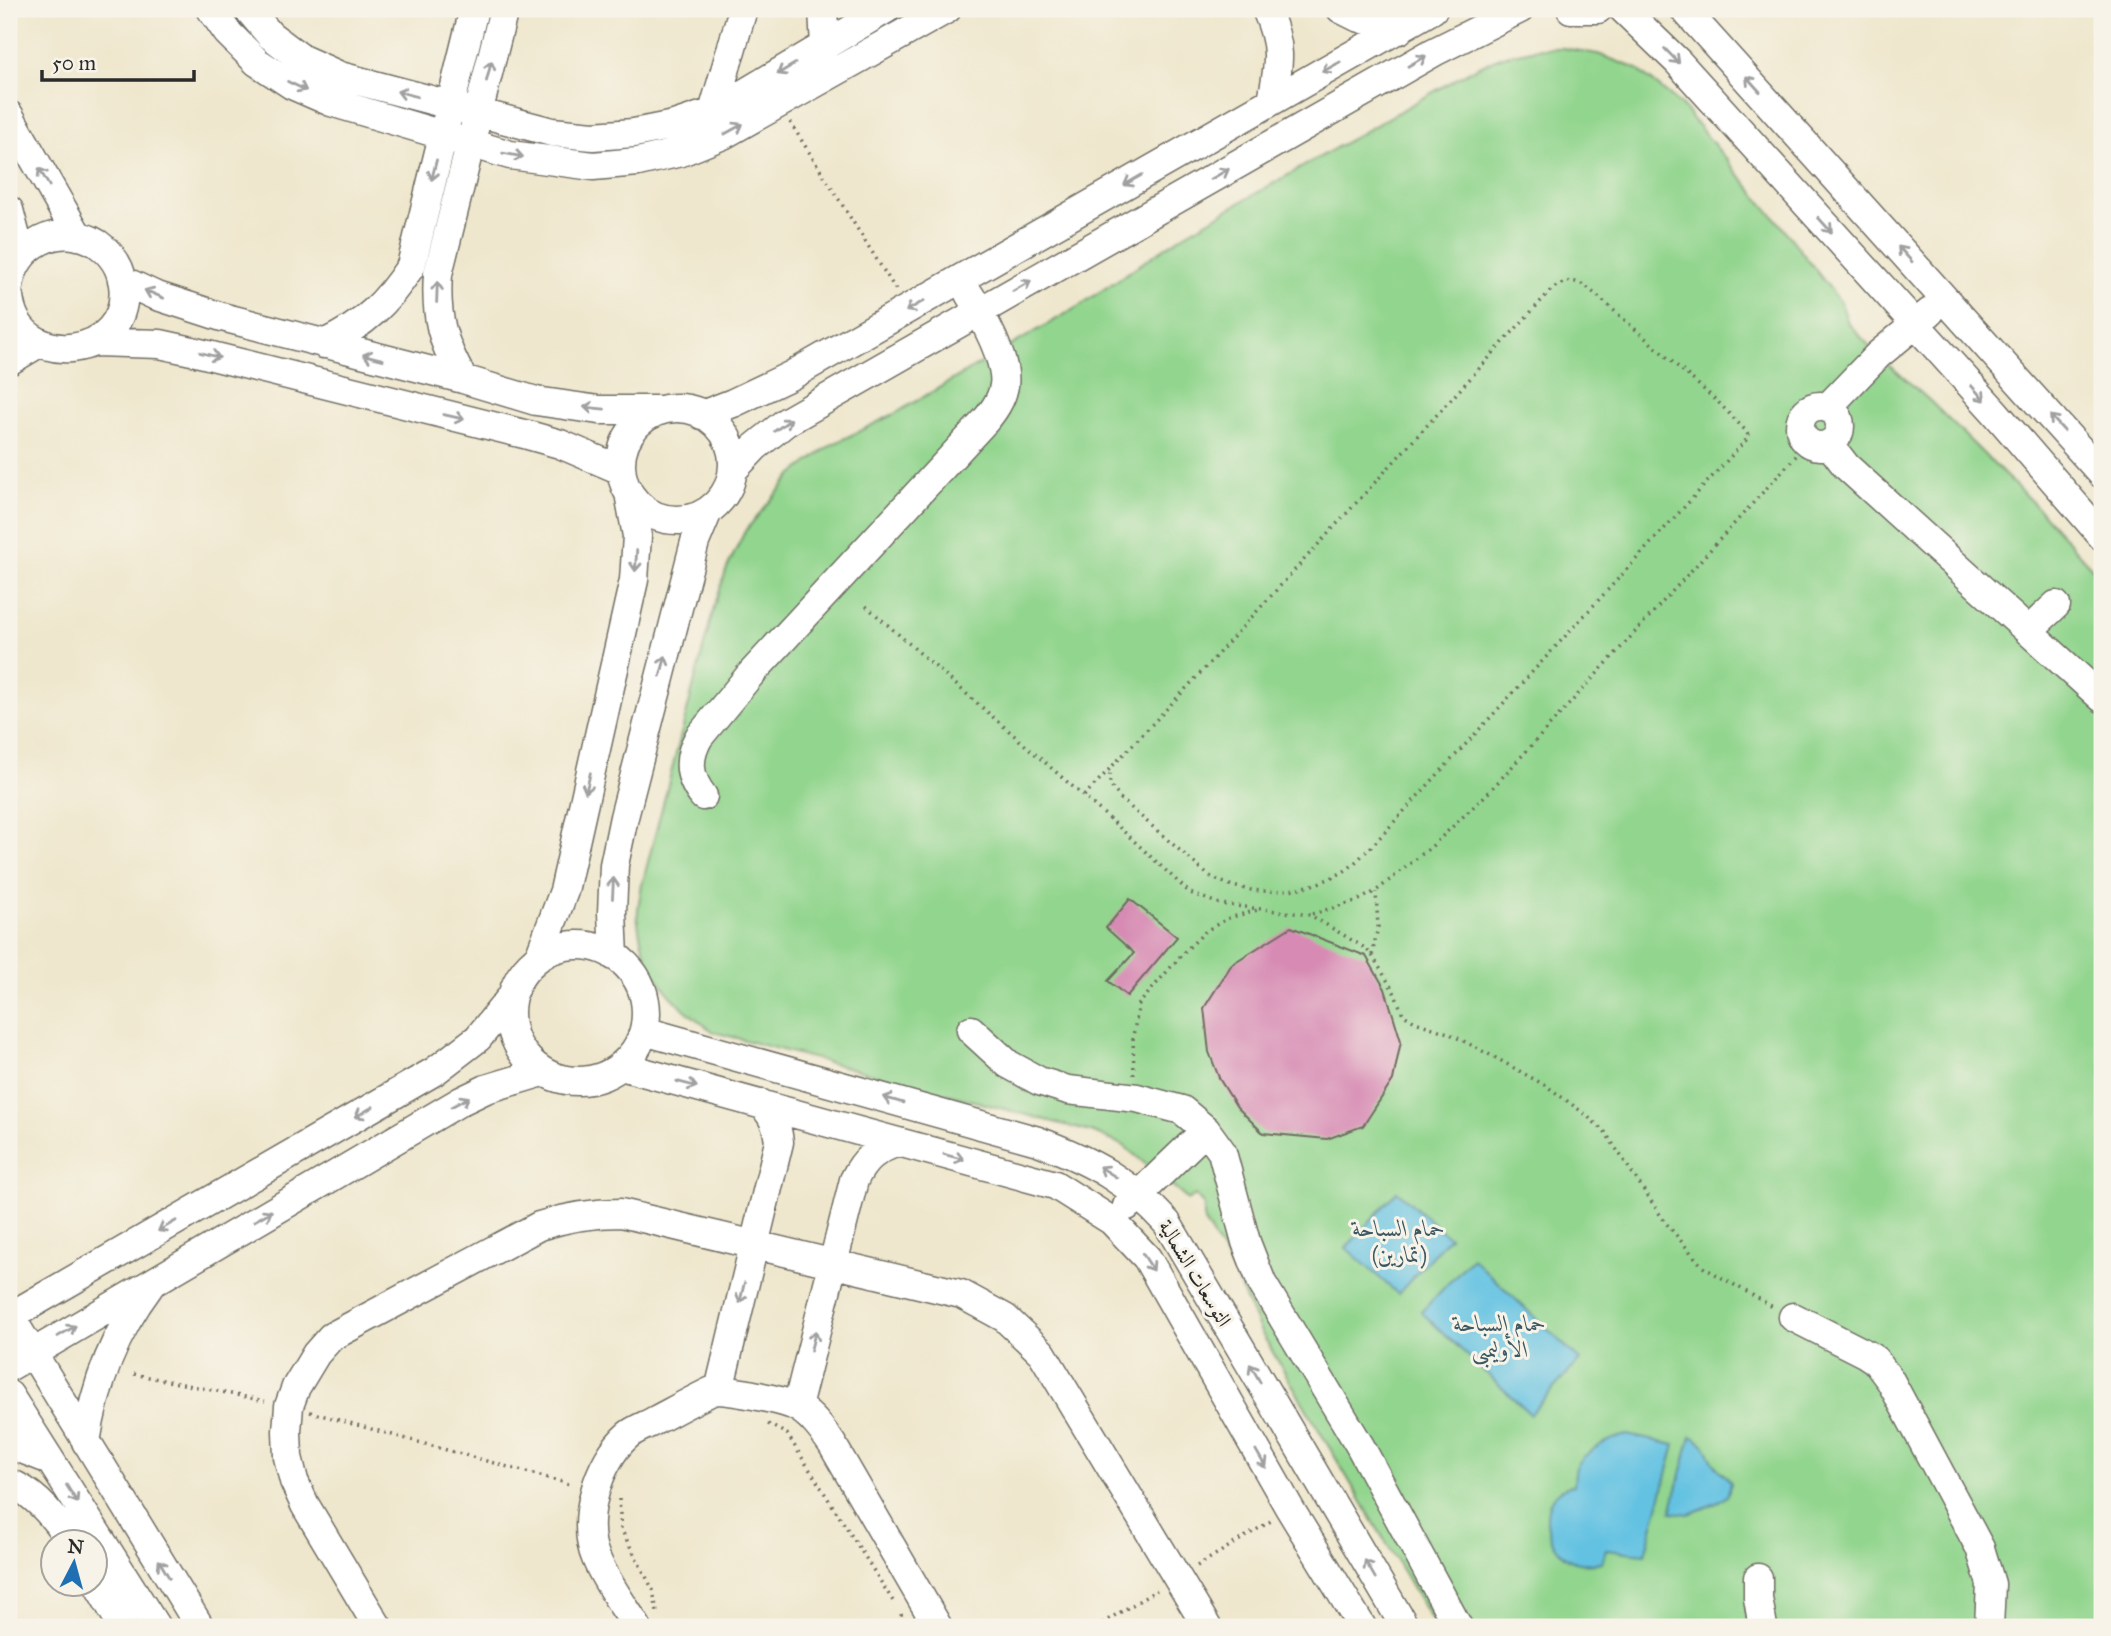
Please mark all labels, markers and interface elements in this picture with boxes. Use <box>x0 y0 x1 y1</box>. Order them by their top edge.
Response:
scale bar <box>42 38 194 82</box>
one-way arrow <box>1663 48 1680 65</box>
text: 50 m <box>52 50 97 76</box>
one-way arrow <box>1407 54 1427 68</box>
one-way arrow <box>483 60 496 83</box>
one-way arrow <box>1321 61 1342 74</box>
one-way arrow <box>776 62 796 76</box>
one-way arrow <box>1745 76 1762 93</box>
one-way arrow <box>286 80 307 94</box>
one-way arrow <box>396 87 418 100</box>
one-way arrow <box>723 122 743 136</box>
one-way arrow <box>501 149 524 162</box>
one-way arrow <box>427 158 441 181</box>
one-way arrow <box>1209 166 1229 180</box>
one-way arrow <box>37 167 51 187</box>
one-way arrow <box>1124 173 1144 187</box>
one-way arrow <box>1817 216 1833 234</box>
one-way arrow <box>1897 245 1913 263</box>
one-way arrow <box>1011 279 1032 292</box>
one-way arrow <box>430 281 444 304</box>
one-way arrow <box>144 287 165 300</box>
one-way arrow <box>906 299 926 313</box>
one-way arrow <box>198 349 221 362</box>
one-way arrow <box>362 350 385 363</box>
one-way arrow <box>1970 384 1986 402</box>
one-way arrow <box>583 402 606 415</box>
one-way arrow <box>442 410 465 424</box>
one-way arrow <box>2049 414 2065 432</box>
one-way arrow <box>773 418 792 432</box>
one-way arrow <box>629 549 642 571</box>
one-way arrow <box>657 655 670 678</box>
one-way arrow <box>581 771 595 794</box>
one-way arrow <box>607 877 620 899</box>
one-way arrow <box>675 1078 698 1091</box>
one-way arrow <box>882 1093 904 1106</box>
one-way arrow <box>449 1095 470 1108</box>
one-way arrow <box>354 1105 374 1119</box>
one-way arrow <box>942 1151 965 1164</box>
one-way arrow <box>1098 1165 1118 1179</box>
one-way arrow <box>253 1209 273 1223</box>
water label: حمام السباحة (تمارين) <box>1350 1214 1446 1269</box>
street label: التوسعات الشمالية <box>1153 1215 1237 1331</box>
one-way arrow <box>157 1219 177 1233</box>
one-way arrow <box>1141 1252 1155 1271</box>
one-way arrow <box>734 1281 748 1304</box>
water label: حمام السباحة الأوليمبى <box>1451 1309 1547 1368</box>
one-way arrow <box>57 1324 77 1338</box>
one-way arrow <box>807 1330 820 1353</box>
one-way arrow <box>1248 1363 1262 1383</box>
one-way arrow <box>1254 1449 1268 1469</box>
one-way arrow <box>64 1484 79 1503</box>
north arrow <box>38 1528 108 1598</box>
text: N <box>67 1534 85 1559</box>
one-way arrow <box>157 1559 171 1579</box>
one-way arrow <box>1362 1560 1376 1580</box>

